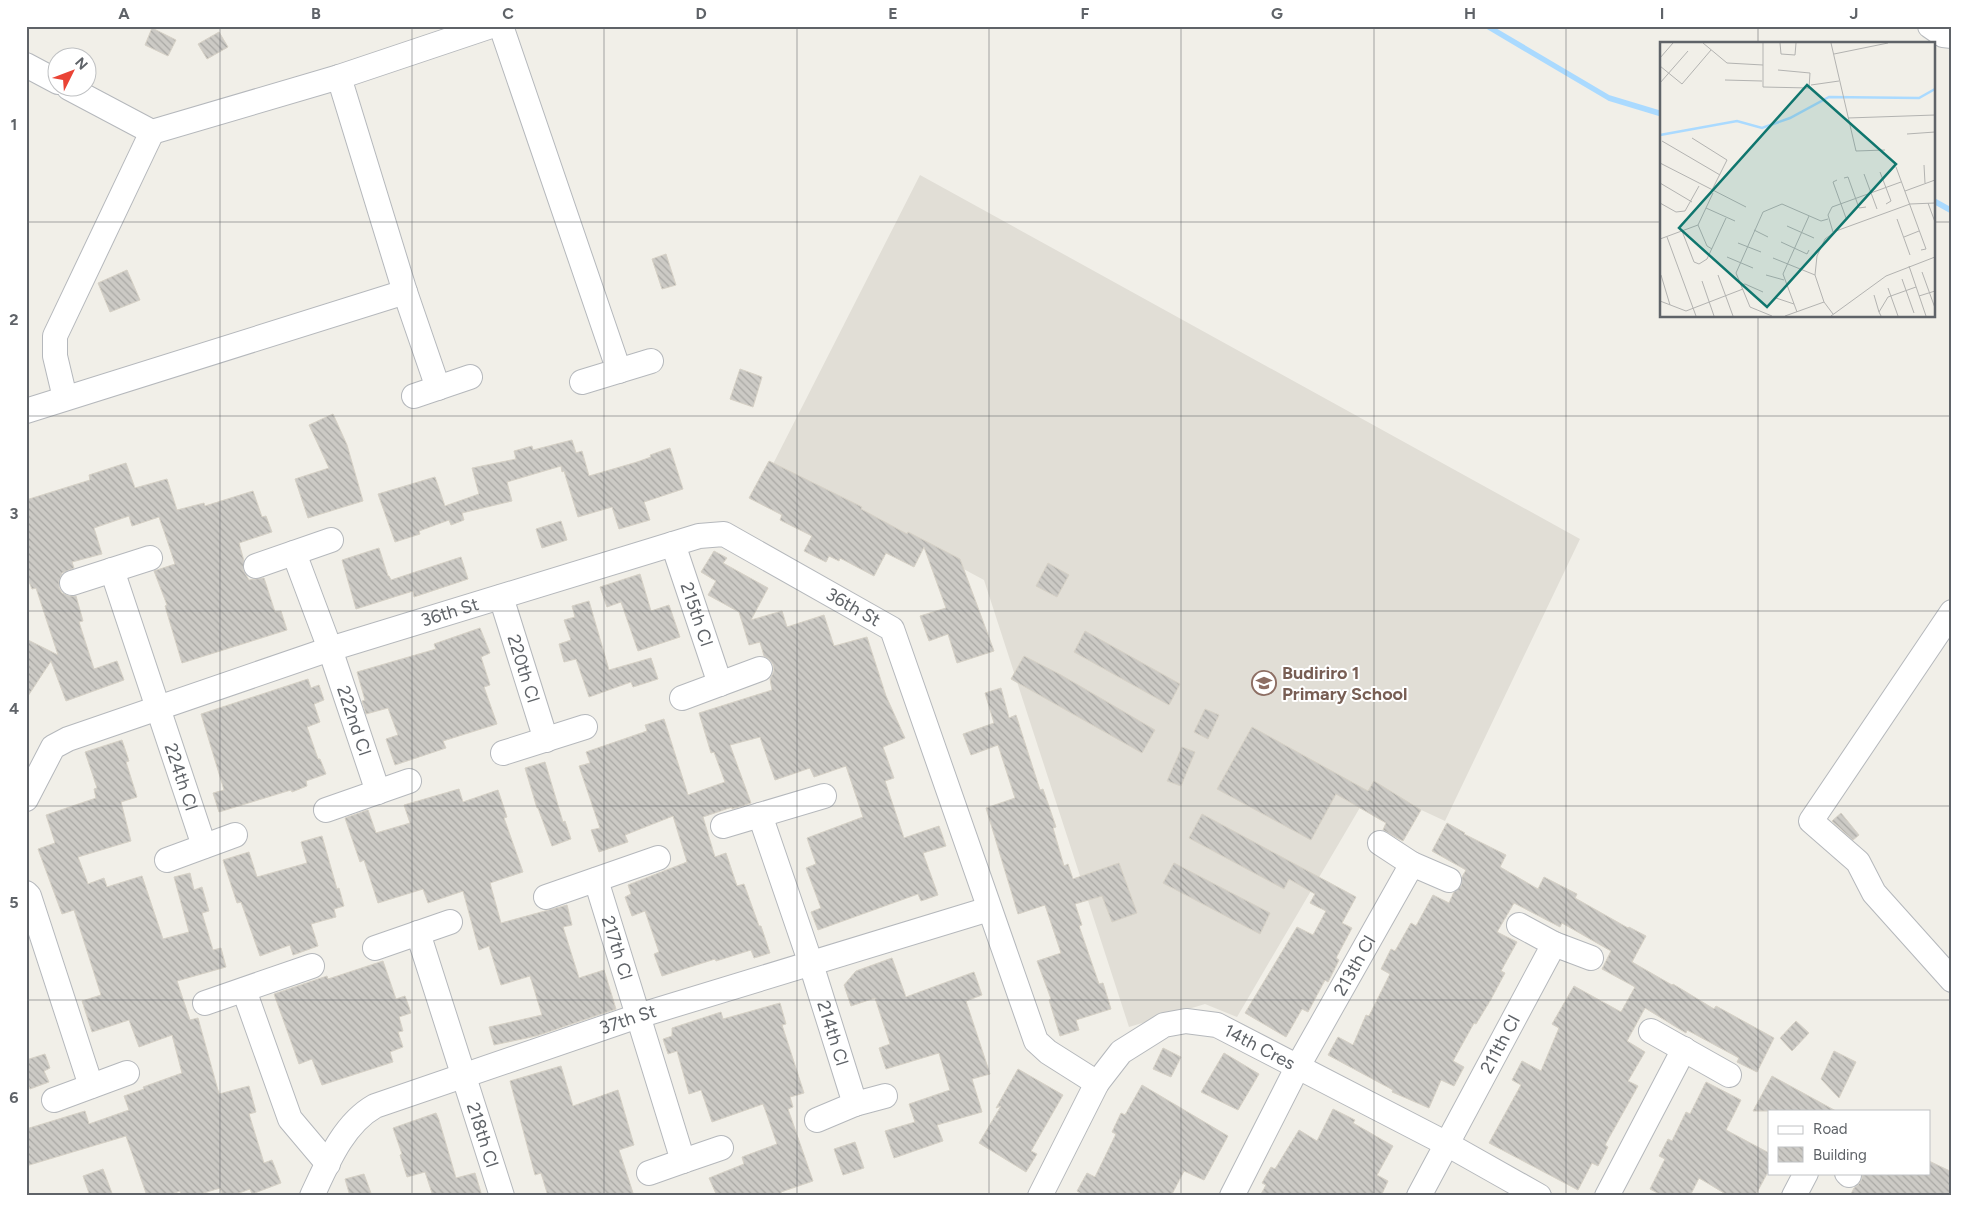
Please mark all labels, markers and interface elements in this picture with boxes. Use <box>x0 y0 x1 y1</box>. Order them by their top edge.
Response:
text: A <box>118 4 130 23</box>
text: B <box>311 4 321 23</box>
text: C <box>502 4 514 23</box>
text: D <box>695 4 707 23</box>
text: E <box>888 4 898 23</box>
text: F <box>1081 4 1090 23</box>
text: G <box>1271 4 1283 23</box>
text: H <box>1464 4 1476 23</box>
text: I <box>1660 4 1664 23</box>
text: J <box>1850 4 1858 23</box>
inset map <box>1660 42 1936 318</box>
north arrow <box>48 48 98 98</box>
text: N <box>71 54 91 73</box>
text: 1 <box>11 115 17 134</box>
text: 2 <box>9 310 19 329</box>
text: 3 <box>10 504 19 523</box>
street label: 215th Cl <box>676 579 718 649</box>
street label: 36th St <box>822 583 885 631</box>
street label: 36th St <box>418 593 482 631</box>
street label: 220th Cl <box>503 632 545 705</box>
place label: Budiriro 1 Primary School <box>1282 662 1407 705</box>
school or university icon: Budiriro 1 Primary School <box>1251 670 1277 696</box>
street label: 222nd Cl <box>332 683 376 758</box>
text: 4 <box>9 699 19 718</box>
street label: 224th Cl <box>160 740 202 813</box>
text: 5 <box>9 893 19 912</box>
street label: 217th Cl <box>597 913 637 982</box>
street label: 213th Cl <box>1329 932 1380 1000</box>
street label: 214th Cl <box>812 998 853 1068</box>
street label: 37th St <box>597 1000 659 1039</box>
street label: 211th Cl <box>1476 1011 1525 1077</box>
street label: 14th Cres <box>1220 1019 1299 1075</box>
text: 6 <box>9 1088 19 1107</box>
street label: 218th Cl <box>462 1100 503 1170</box>
legend <box>1768 1110 1930 1174</box>
text: Road <box>1813 1120 1848 1138</box>
text: Building <box>1813 1146 1867 1164</box>

